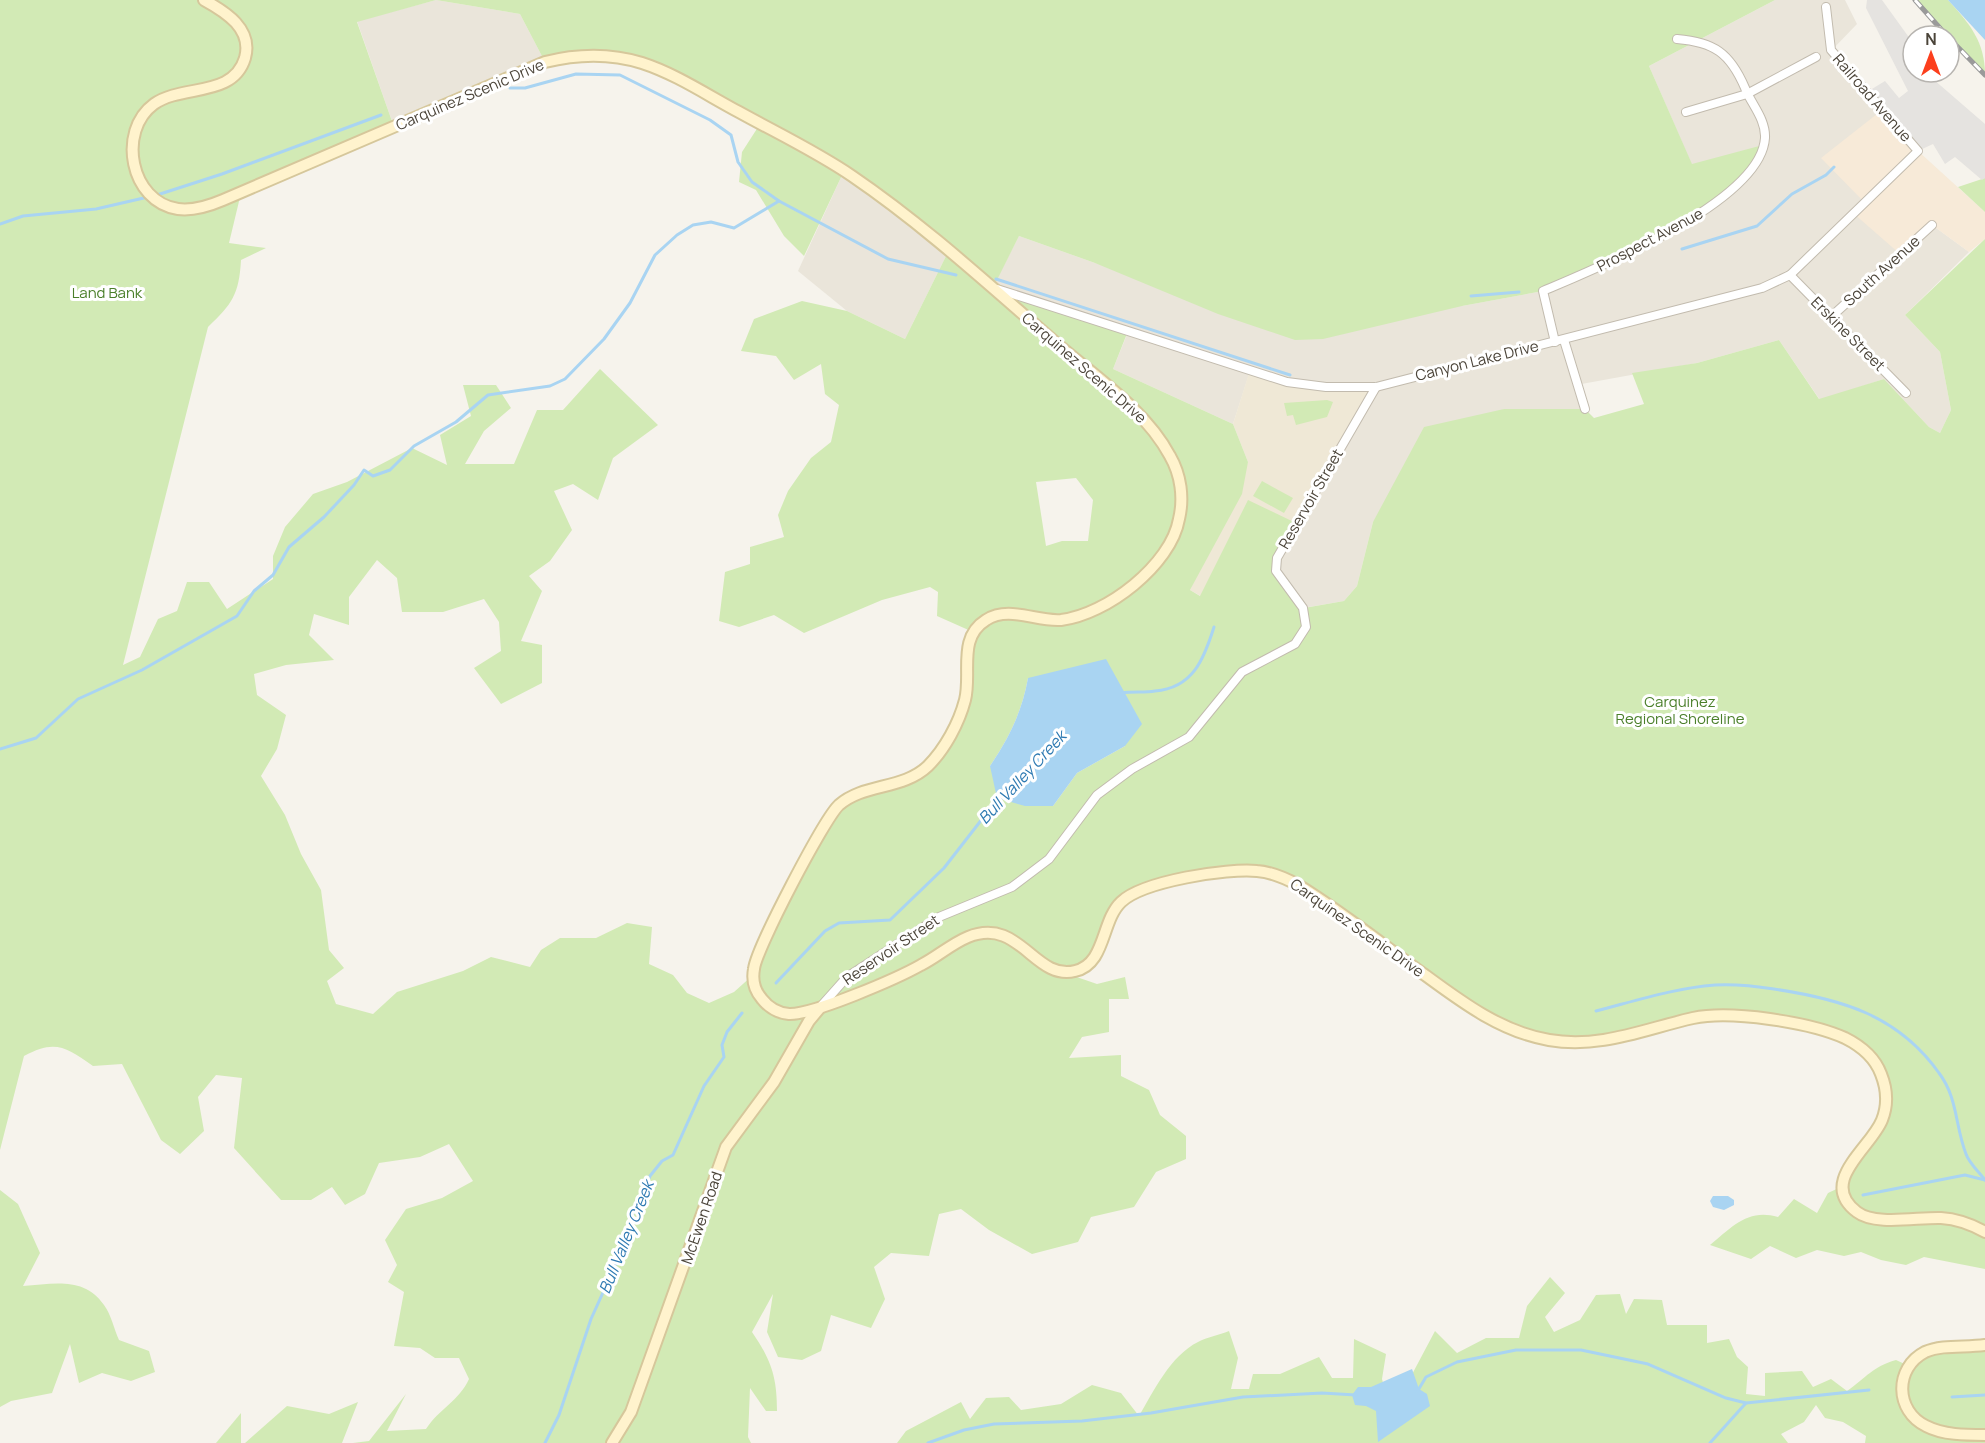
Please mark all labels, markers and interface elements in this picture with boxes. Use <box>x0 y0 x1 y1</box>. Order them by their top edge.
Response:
north arrow <box>1901 24 1961 84</box>
text: N <box>1925 28 1937 50</box>
street label: Railroad Avenue <box>1828 49 1917 146</box>
street label: Carquinez Scenic Drive <box>393 54 547 135</box>
street label: Prospect Avenue <box>1593 203 1707 276</box>
street label: South Avenue <box>1839 230 1925 311</box>
park label: Land Bank <box>72 282 143 303</box>
street label: Erskine Street <box>1807 292 1890 375</box>
street label: Carquinez Scenic Drive <box>1017 308 1151 428</box>
street label: Canyon Lake Drive <box>1413 335 1541 386</box>
street label: Reservoir Street <box>1273 445 1348 553</box>
park label: Carquinez Regional Shoreline <box>1616 691 1745 729</box>
water label: Bull Valley Creek <box>973 724 1072 828</box>
street label: Carquinez Scenic Drive <box>1286 873 1429 982</box>
street label: Reservoir Street <box>838 909 943 990</box>
street label: McEwen Road <box>676 1169 727 1267</box>
water label: Bull Valley Creek <box>593 1175 659 1297</box>

